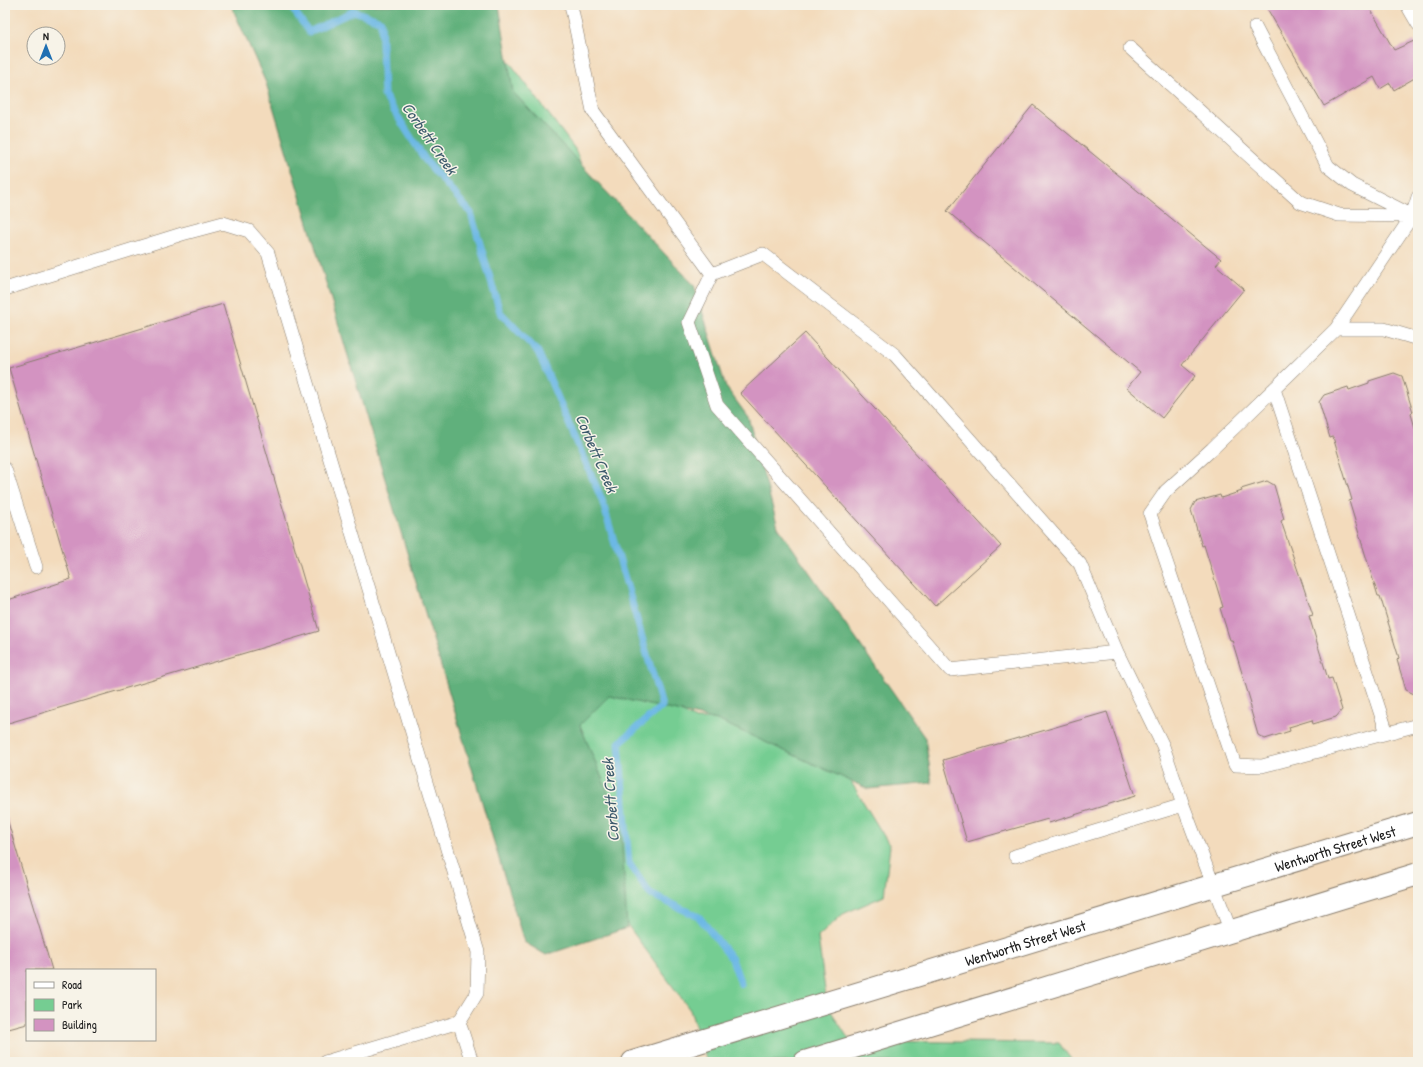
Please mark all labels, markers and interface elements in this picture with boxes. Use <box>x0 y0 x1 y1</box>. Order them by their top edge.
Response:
north arrow <box>26 26 66 66</box>
text: N <box>43 29 49 43</box>
water label: Corbett Creek <box>397 98 464 180</box>
water label: Corbett Creek <box>571 410 624 497</box>
water label: Corbett Creek <box>596 756 624 842</box>
street label: Wentworth Street West <box>1272 820 1399 877</box>
street label: Wentworth Street West <box>962 914 1089 971</box>
legend <box>26 969 156 1041</box>
text: Road <box>62 976 82 993</box>
text: Park <box>62 996 82 1013</box>
text: Building <box>62 1016 97 1033</box>

